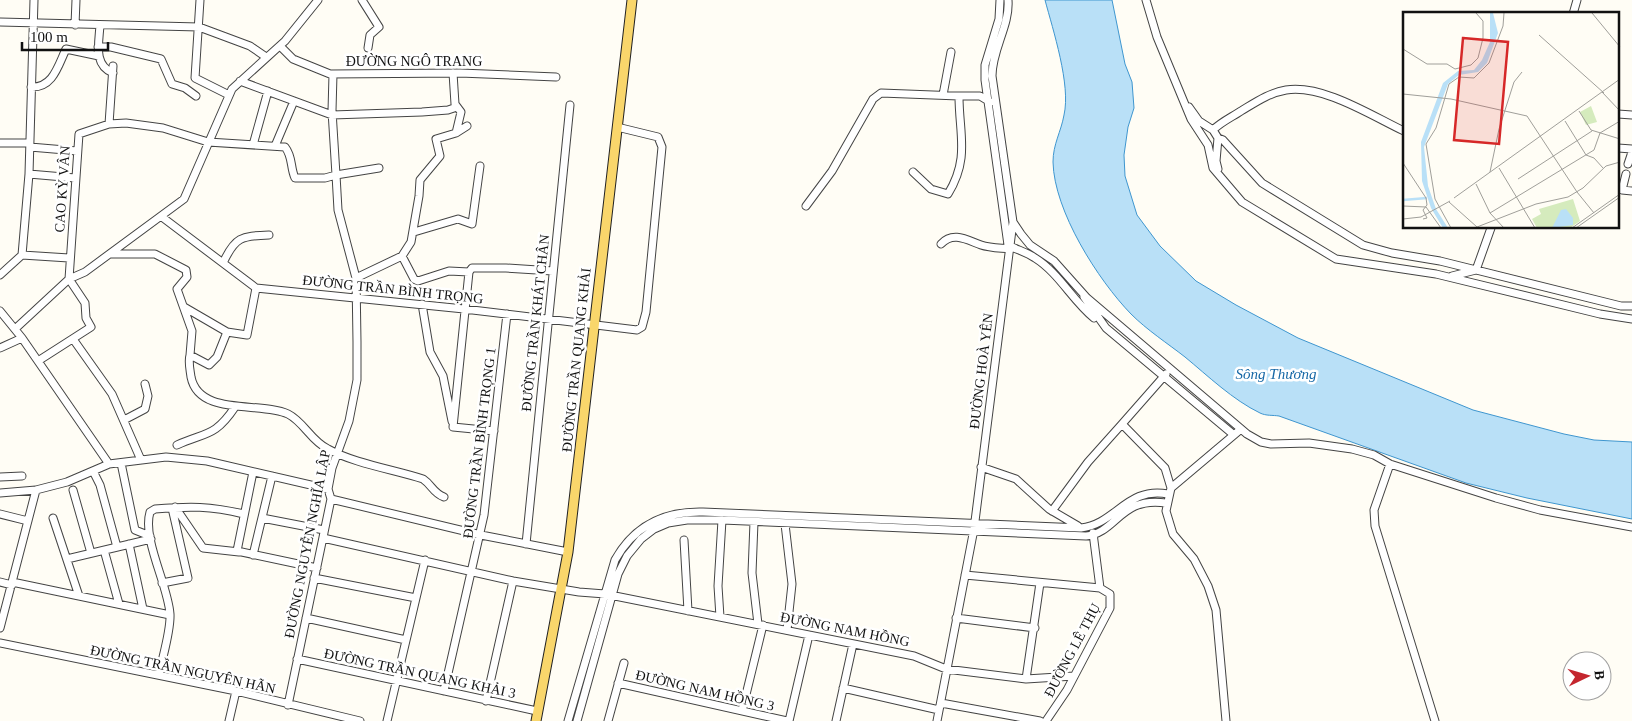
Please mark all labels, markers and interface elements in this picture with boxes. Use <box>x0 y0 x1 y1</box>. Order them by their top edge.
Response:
inset map <box>1403 12 1620 229</box>
scale bar <box>22 20 109 52</box>
text: 100 m <box>30 29 68 45</box>
street label: ĐƯỜNG NGÔ TRANG <box>346 53 482 69</box>
street label: CAO KỲ VÂN <box>51 145 73 233</box>
street label: ĐƯỜNG TRẦN KHÁT CHÂN <box>518 234 552 412</box>
street label: ĐƯỜNG TRẦN QUANG KHẢI <box>558 267 594 453</box>
street label: ĐƯỜNG TRẦN BÌNH TRỌNG <box>302 272 484 306</box>
street label: ĐƯỜNG HOÀ YÊN <box>966 312 996 430</box>
street label: ĐƯỜNG TRẦN BÌNH TRỌNG 1 <box>459 347 499 539</box>
water label: Sông Thương <box>1236 366 1317 382</box>
street label: ĐƯỜNG NGUYỄN NGHĨA LẬP <box>280 448 333 640</box>
street label: ĐƯỜNG LÊ THỤ <box>1041 600 1103 700</box>
street label: ĐƯỜNG NAM HỒNG <box>779 608 911 649</box>
street label: ĐƯỜNG TRẦN NGUYÊN HÃN <box>89 642 277 696</box>
street label: ĐƯỜNG TRẦN QUANG KHẢI 3 <box>323 645 517 701</box>
north arrow <box>1562 651 1612 701</box>
street label: ĐƯỜNG NAM HỒNG 3 <box>634 665 776 714</box>
text: B <box>1592 670 1607 680</box>

